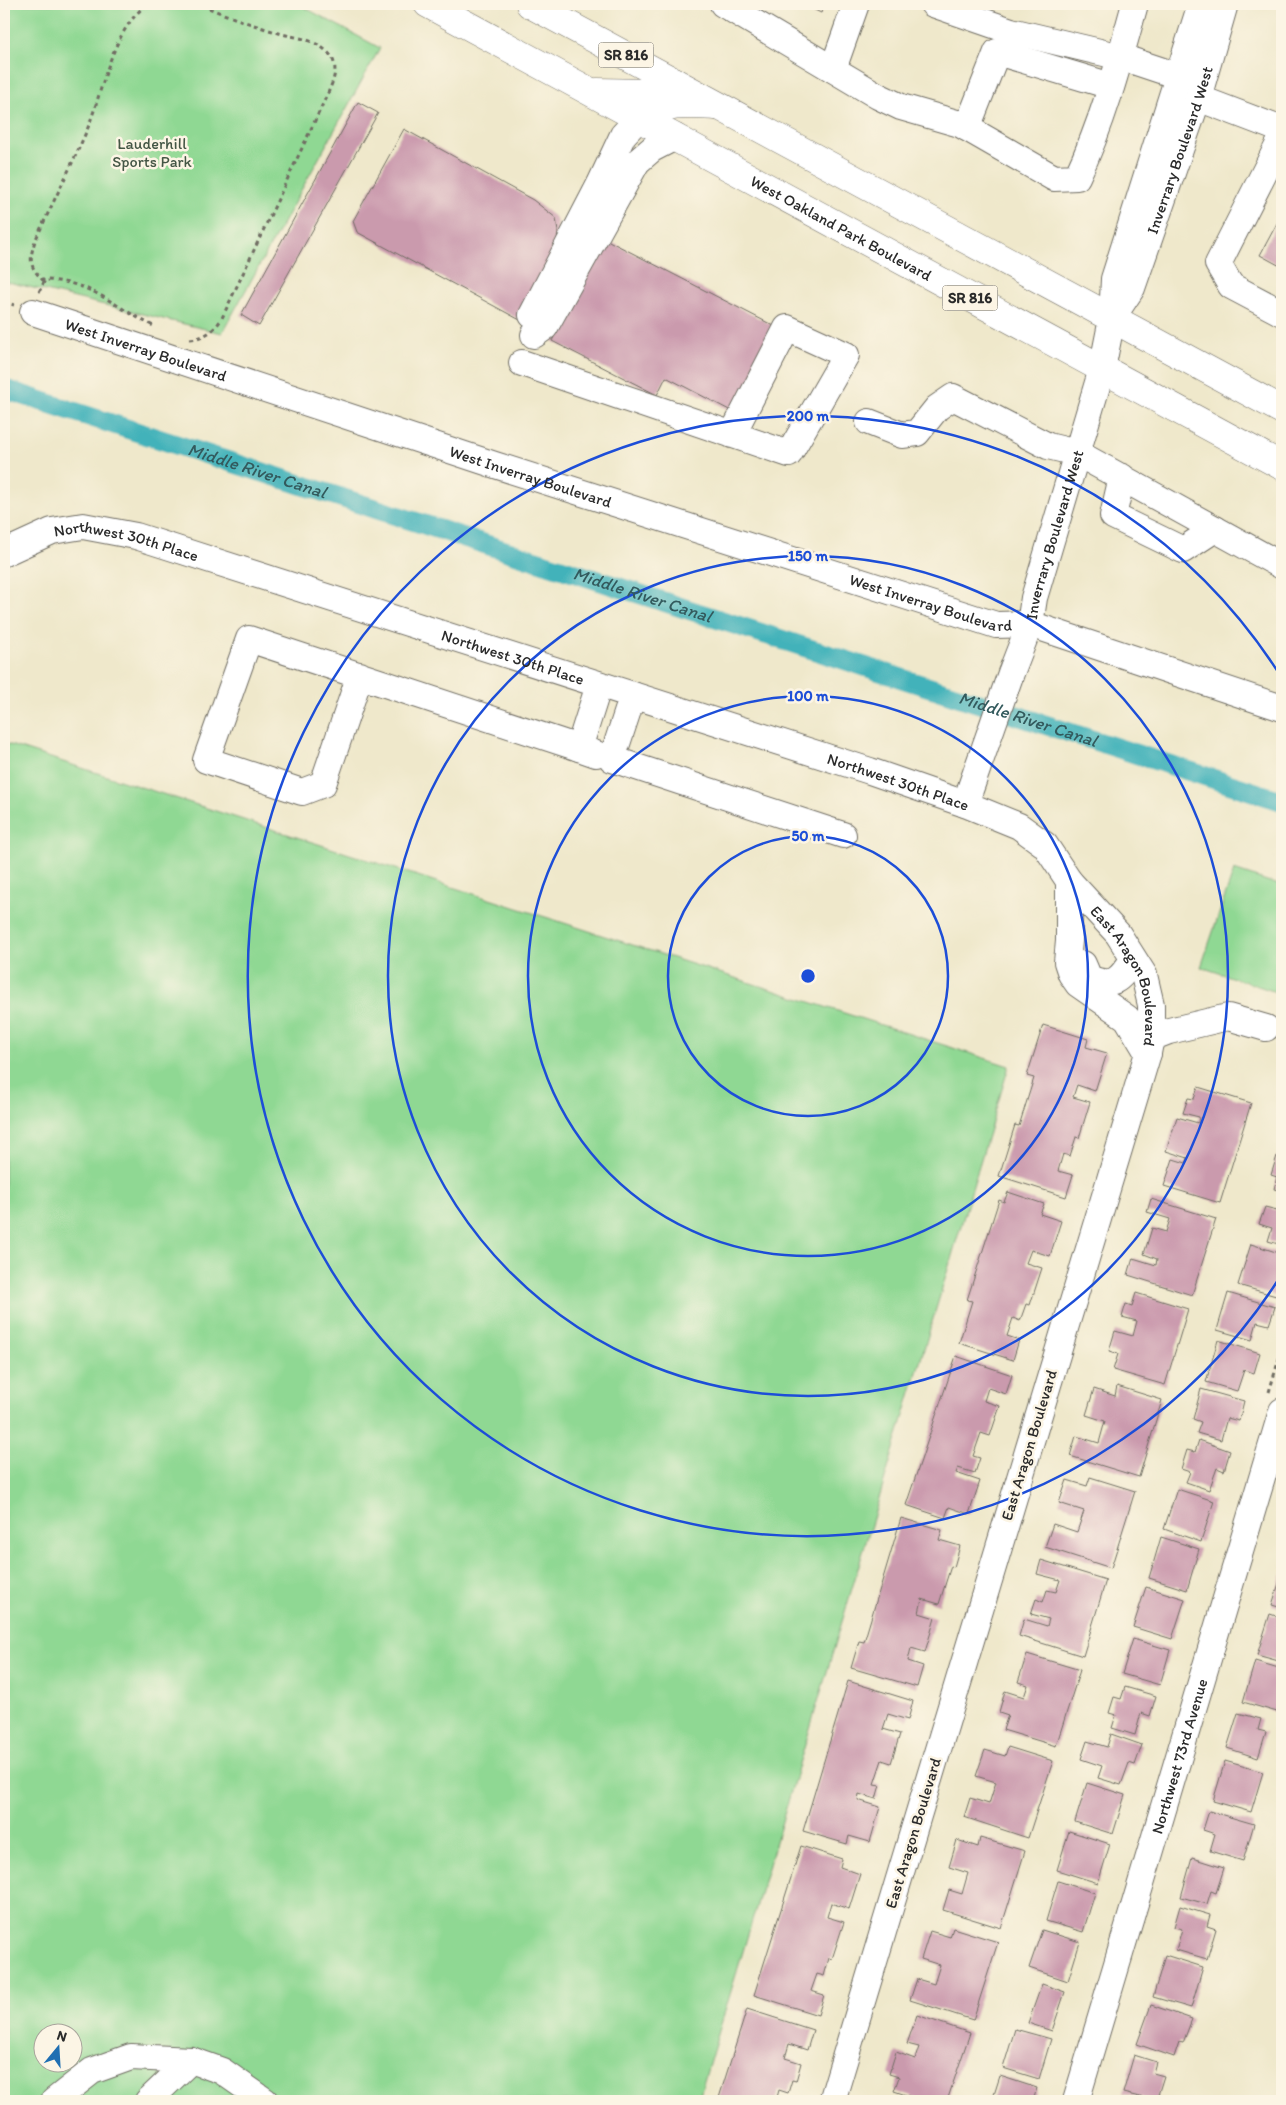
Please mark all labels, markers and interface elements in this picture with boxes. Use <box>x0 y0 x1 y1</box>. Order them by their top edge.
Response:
road number: SR 816 <box>598 42 654 68</box>
street label: Inverrary Boulevard West <box>1142 64 1216 236</box>
park label: Lauderhill Sports Park <box>112 134 193 171</box>
street label: West Oakland Park Boulevard <box>747 171 936 285</box>
road number: SR 816 <box>942 286 998 310</box>
street label: West Inverray Boulevard <box>63 314 230 385</box>
text: 200 m <box>787 407 830 425</box>
water label: Middle River Canal <box>185 438 331 504</box>
street label: West Inverray Boulevard <box>447 441 614 511</box>
street label: Inverrary Boulevard West <box>1021 447 1087 621</box>
street label: Northwest 30th Place <box>52 516 201 565</box>
text: 150 m <box>788 547 828 565</box>
water label: Middle River Canal <box>571 562 717 628</box>
street label: West Inverray Boulevard <box>847 569 1013 635</box>
street label: Northwest 30th Place <box>439 625 587 688</box>
text: 100 m <box>787 687 829 705</box>
water label: Middle River Canal <box>956 687 1102 752</box>
street label: Northwest 30th Place <box>825 748 972 814</box>
text: 50 m <box>791 827 825 845</box>
street label: East Aragon Boulevard <box>1087 901 1161 1049</box>
centre of rings <box>799 967 817 985</box>
street label: East Aragon Boulevard <box>997 1367 1061 1523</box>
street label: Northwest 73rd Avenue <box>1147 1676 1211 1836</box>
street label: East Aragon Boulevard <box>881 1755 945 1911</box>
north arrow <box>32 2022 82 2072</box>
text: N <box>55 2027 69 2046</box>

